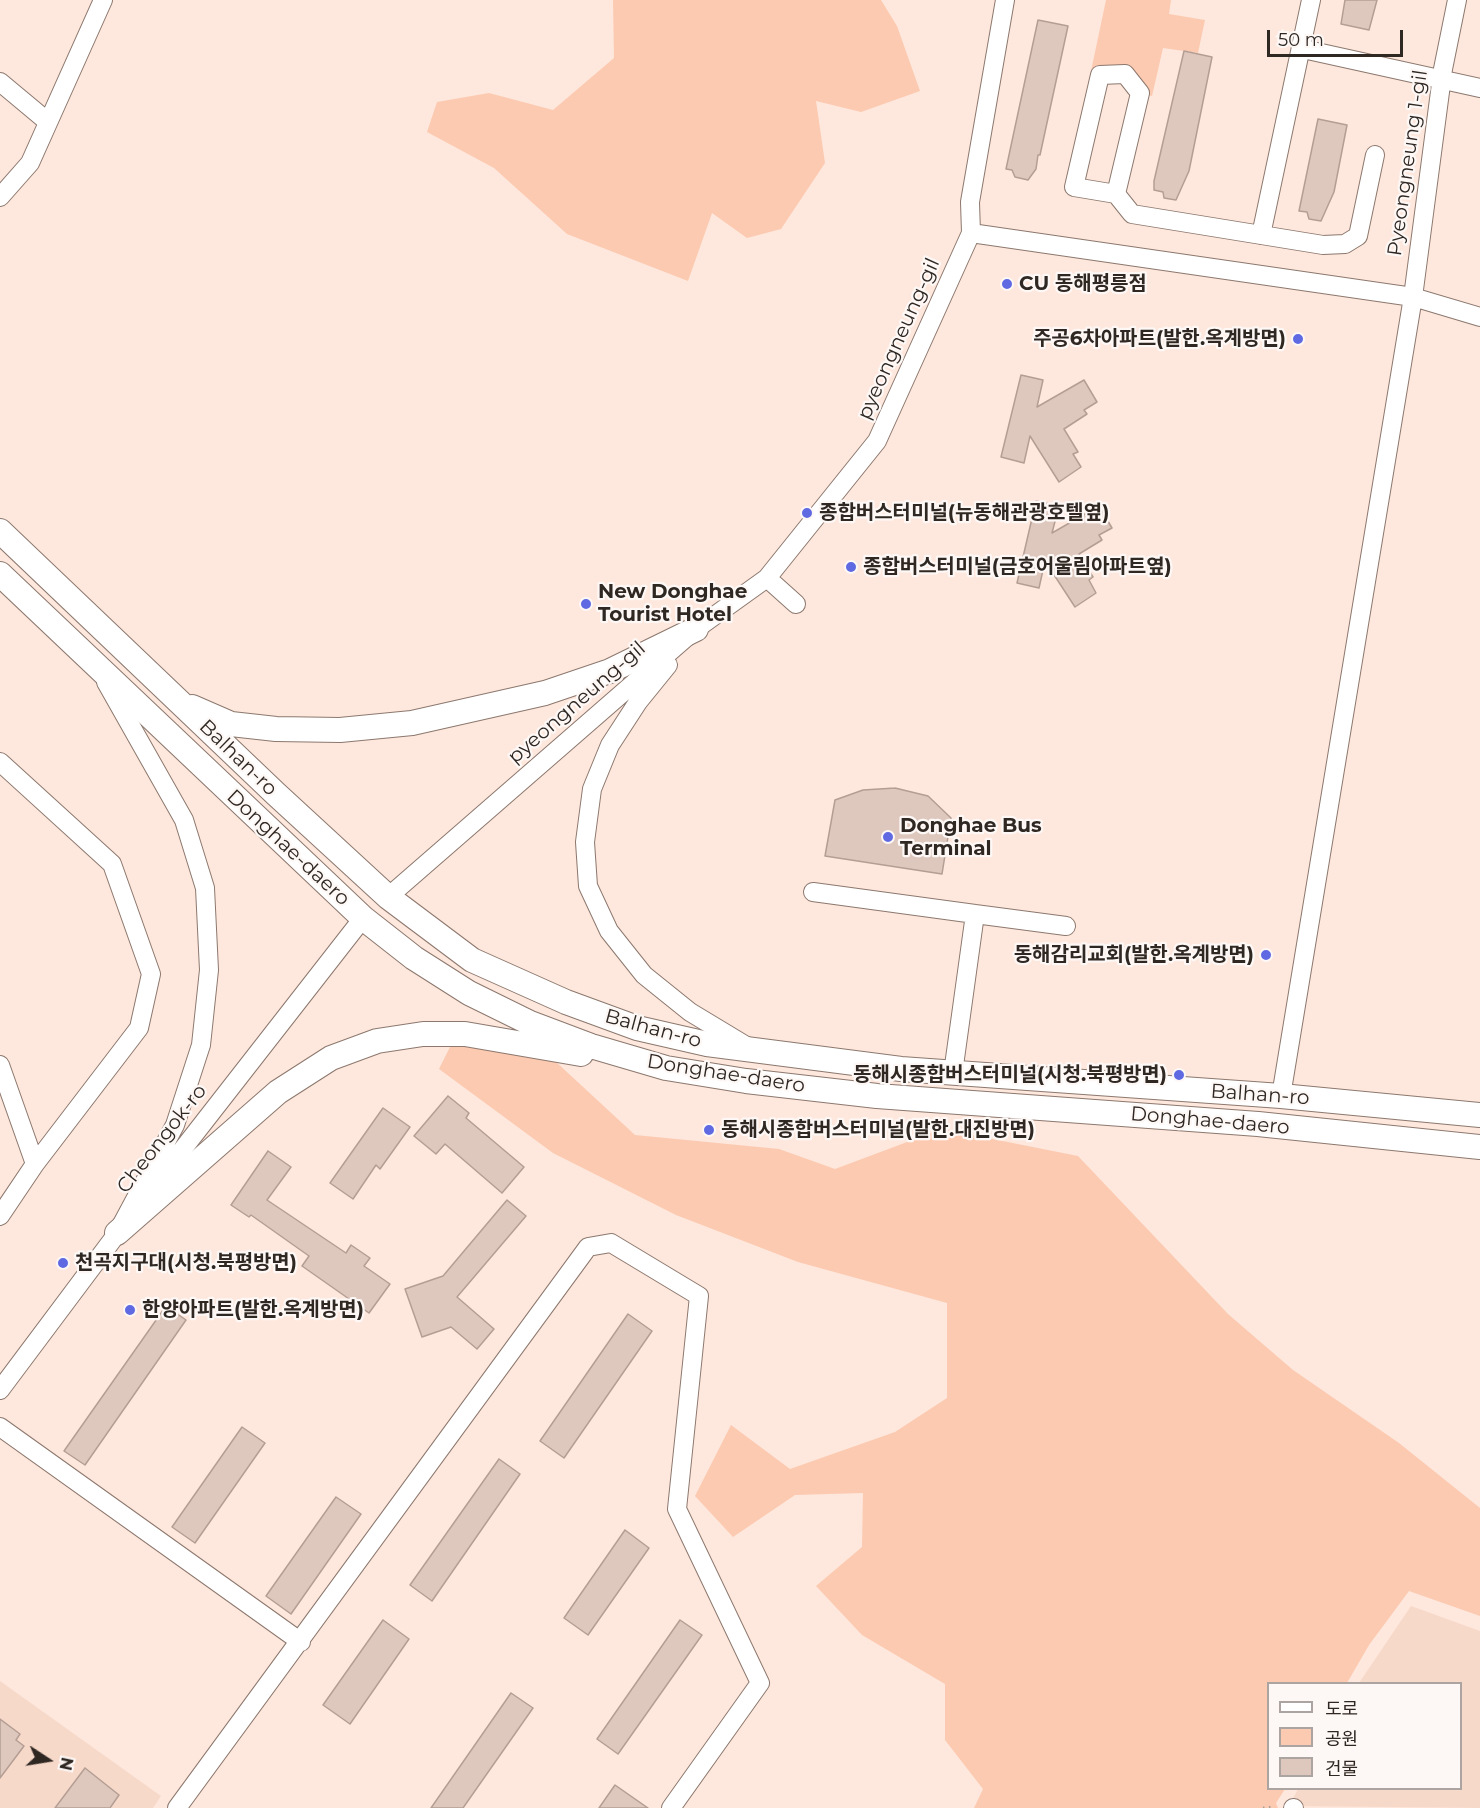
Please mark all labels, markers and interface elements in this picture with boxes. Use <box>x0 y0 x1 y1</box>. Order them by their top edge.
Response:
scale bar <box>1270 18 1406 56</box>
text: 50 m <box>1278 29 1324 51</box>
street label: Pyeongneung 1-gil <box>1383 68 1433 258</box>
street label: pyeongneung-gil <box>853 255 945 423</box>
place label: CU 동해평릉점 <box>1019 272 1147 296</box>
marker: CU 동해평릉점 <box>1000 277 1014 291</box>
place label: 주공6차아파트(발한.옥계방면) <box>1033 327 1286 351</box>
marker: 주공6차아파트(발한.옥계방면) <box>1291 332 1305 346</box>
place label: 종합버스터미널(뉴동해관광호텔옆) <box>819 501 1109 525</box>
marker: 종합버스터미널(뉴동해관광호텔옆) <box>800 506 814 520</box>
place label: 종합버스터미널(금호어울림아파트옆) <box>863 555 1172 579</box>
marker: 종합버스터미널(금호어울림아파트옆) <box>844 560 858 574</box>
place label: New Donghae Tourist Hotel <box>598 580 747 627</box>
marker: New Donghae Tourist Hotel <box>579 597 593 611</box>
street label: pyeongneung-gil <box>503 637 651 769</box>
street label: Balhan-ro <box>194 715 282 801</box>
street label: Donghae-daero <box>222 785 354 911</box>
place label: Donghae Bus Terminal <box>900 814 1042 861</box>
marker: Donghae Bus Terminal <box>881 830 895 844</box>
place label: 동해감리교회(발한.옥계방면) <box>1014 943 1254 967</box>
marker: 동해감리교회(발한.옥계방면) <box>1259 948 1273 962</box>
street label: Balhan-ro <box>602 1005 704 1053</box>
street label: Donghae-daero <box>645 1050 807 1098</box>
place label: 동해시종합버스터미널(시청.북평방면) <box>853 1063 1167 1087</box>
marker: 동해시종합버스터미널(시청.북평방면) <box>1172 1068 1186 1082</box>
street label: Cheongok-ro <box>112 1080 212 1198</box>
street label: Balhan-ro <box>1210 1080 1310 1110</box>
street label: Donghae-daero <box>1130 1102 1290 1140</box>
place label: 동해시종합버스터미널(발한.대진방면) <box>721 1118 1035 1142</box>
marker: 동해시종합버스터미널(발한.대진방면) <box>702 1123 716 1137</box>
place label: 천곡지구대(시청.북평방면) <box>75 1251 297 1275</box>
marker: 천곡지구대(시청.북평방면) <box>56 1256 70 1270</box>
place label: 한양아파트(발한.옥계방면) <box>142 1298 364 1322</box>
marker: 한양아파트(발한.옥계방면) <box>123 1303 137 1317</box>
legend <box>1267 1682 1462 1790</box>
text: 도로 <box>1325 1698 1358 1720</box>
text: 공원 <box>1325 1728 1358 1750</box>
north arrow <box>18 1730 78 1790</box>
text: N <box>55 1756 77 1772</box>
text: 건물 <box>1325 1758 1358 1780</box>

